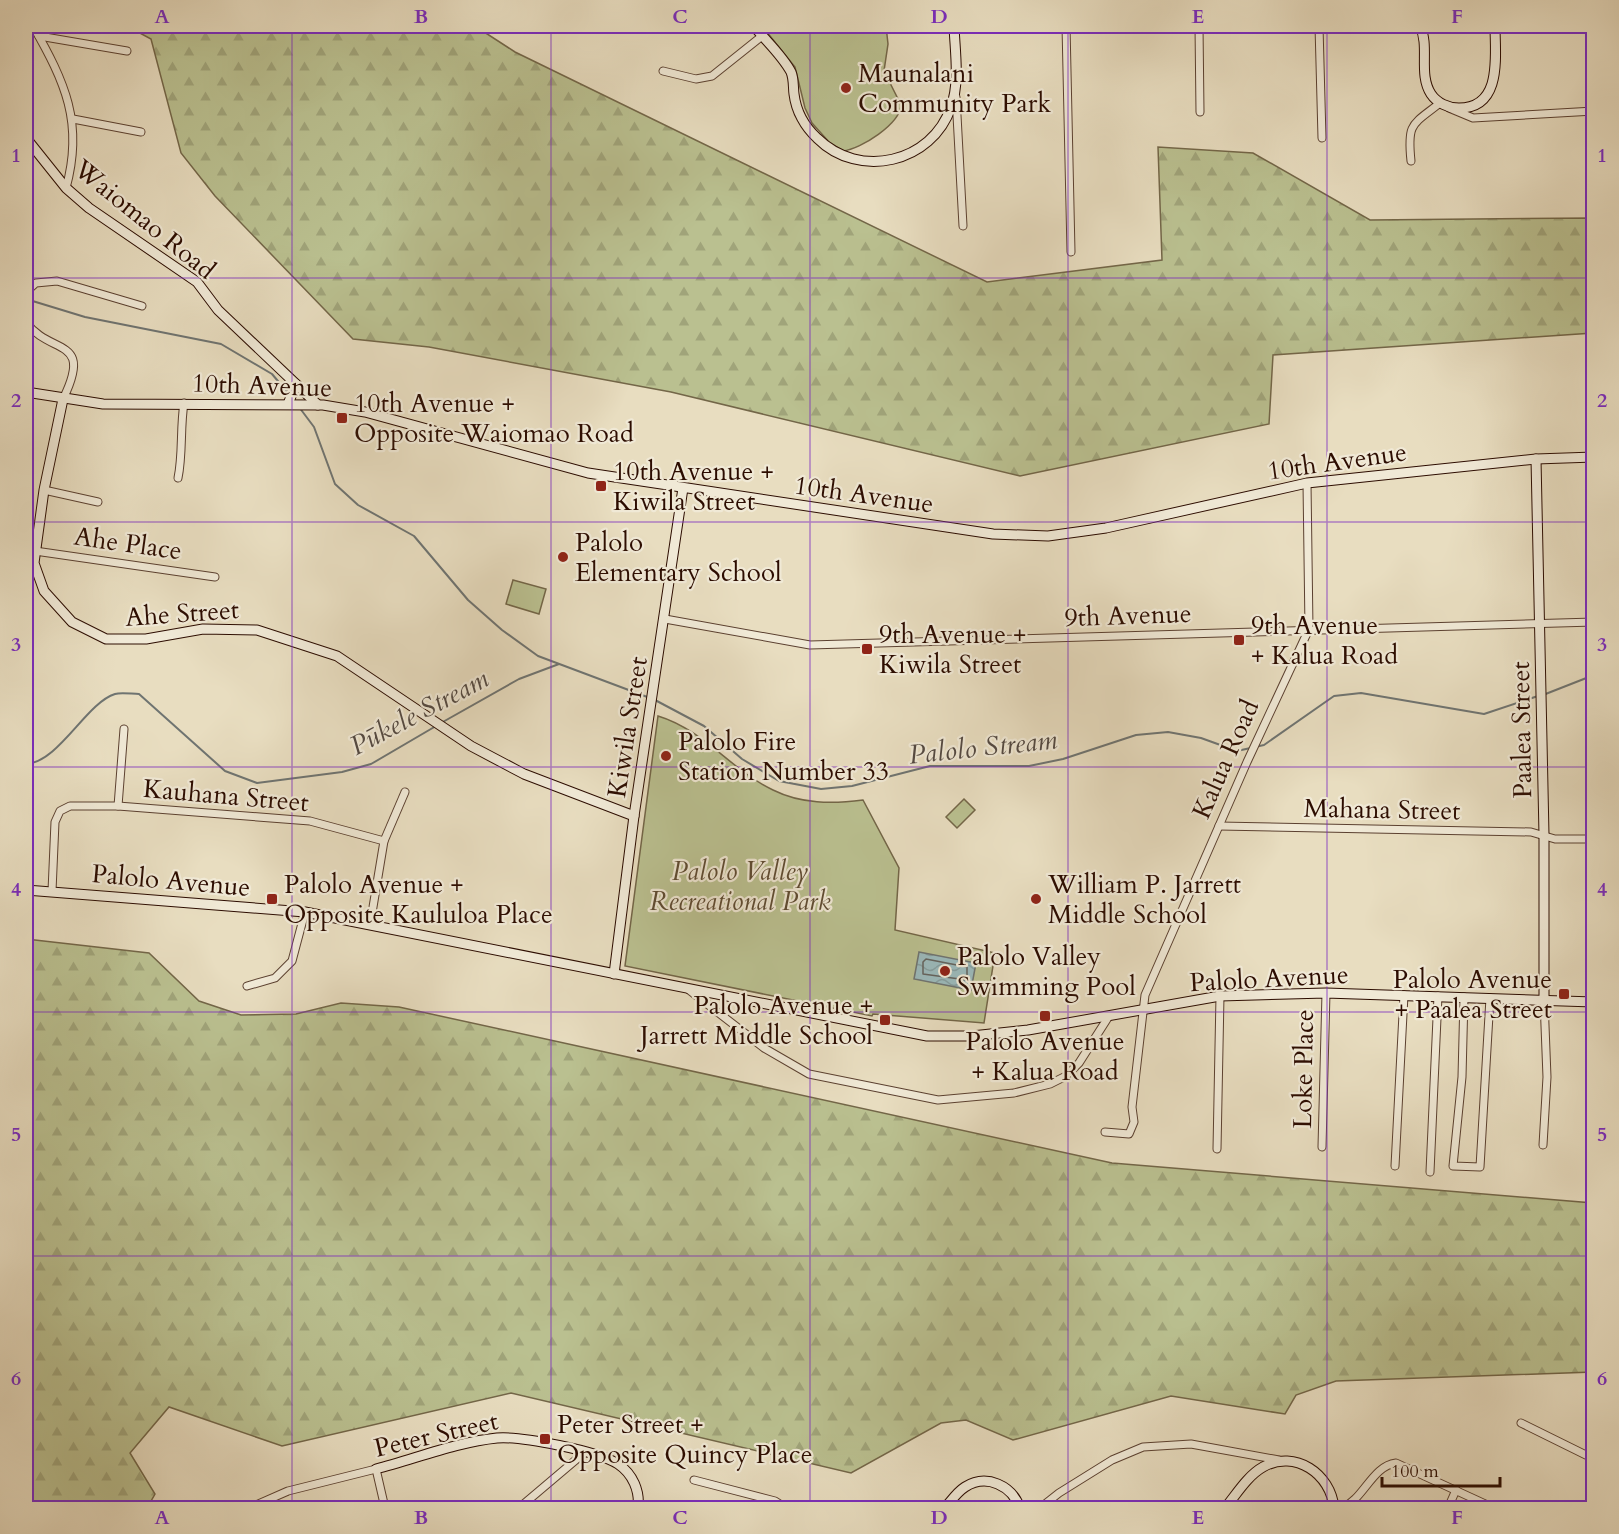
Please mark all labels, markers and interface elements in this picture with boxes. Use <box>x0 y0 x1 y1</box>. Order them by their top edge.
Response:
text: A <box>154 3 170 30</box>
text: B <box>414 3 428 30</box>
text: C <box>672 3 688 30</box>
text: D <box>930 3 948 30</box>
text: E <box>1192 3 1204 30</box>
text: F <box>1451 3 1463 30</box>
place label: Maunalani Community Park <box>858 56 1051 121</box>
marker: Maunalani Community Park <box>839 81 853 95</box>
text: 1 <box>11 142 21 169</box>
text: 1 <box>1597 142 1607 169</box>
street label: Waiomao Road <box>66 151 223 287</box>
street label: 10th Avenue <box>191 366 333 405</box>
place label: 10th Avenue + Opposite Waiomao Road <box>354 386 634 451</box>
text: 2 <box>11 387 21 414</box>
text: 2 <box>1597 387 1607 414</box>
marker: 10th Avenue + Opposite Waiomao Road <box>335 411 349 425</box>
street label: 10th Avenue <box>1265 434 1409 489</box>
place label: 10th Avenue + Kiwila Street <box>613 454 774 519</box>
street label: 10th Avenue <box>792 467 936 522</box>
marker: 10th Avenue + Kiwila Street <box>594 479 608 493</box>
street label: Ahe Place <box>72 519 184 568</box>
place label: Palolo Elementary School <box>575 525 782 590</box>
marker: Palolo Elementary School <box>556 550 570 564</box>
street label: Ahe Street <box>124 592 240 635</box>
street label: 9th Avenue <box>1064 596 1192 635</box>
place label: 9th Avenue + Kalua Road <box>1251 608 1398 673</box>
place label: 9th Avenue + Kiwila Street <box>879 617 1026 682</box>
text: 3 <box>11 631 21 658</box>
text: 3 <box>1597 631 1607 658</box>
marker: 9th Avenue + Kalua Road <box>1232 633 1246 647</box>
marker: 9th Avenue + Kiwila Street <box>860 642 874 656</box>
street label: Kiwila Street <box>599 654 656 800</box>
water label: Pūkele Stream <box>343 660 496 765</box>
street label: Paalea Street <box>1503 661 1540 799</box>
street label: Kalua Road <box>1184 694 1267 824</box>
water label: Palolo Stream <box>907 721 1060 774</box>
place label: Palolo Fire Station Number 33 <box>678 724 889 789</box>
marker: Palolo Fire Station Number 33 <box>659 749 673 763</box>
street label: Kauhana Street <box>142 771 310 820</box>
street label: Mahana Street <box>1303 791 1461 828</box>
park label: Palolo Valley Recreational Park <box>649 854 831 919</box>
street label: Palolo Avenue <box>90 856 252 905</box>
place label: Palolo Avenue + Opposite Kaululoa Place <box>284 867 553 932</box>
place label: William P. Jarrett Middle School <box>1047 867 1241 932</box>
text: 4 <box>11 876 21 903</box>
text: 4 <box>1597 876 1607 903</box>
marker: Palolo Avenue + Opposite Kaululoa Place <box>265 892 279 906</box>
marker: William P. Jarrett Middle School <box>1029 892 1043 906</box>
place label: Palolo Valley Swimming Pool <box>957 939 1136 1004</box>
street label: Palolo Avenue <box>1189 957 1349 1000</box>
place label: Palolo Avenue + Paalea Street <box>1393 962 1552 1027</box>
marker: Palolo Valley Swimming Pool <box>938 964 952 978</box>
marker: Palolo Avenue + Paalea Street <box>1557 987 1571 1001</box>
place label: Palolo Avenue + Jarrett Middle School <box>636 988 873 1053</box>
marker: Palolo Avenue + Kalua Road <box>1038 1009 1052 1023</box>
street label: Loke Place <box>1285 1009 1322 1129</box>
marker: Palolo Avenue + Jarrett Middle School <box>878 1013 892 1027</box>
place label: Palolo Avenue + Kalua Road <box>965 1024 1125 1089</box>
text: 5 <box>11 1121 21 1148</box>
text: 5 <box>1597 1121 1607 1148</box>
text: 6 <box>11 1365 21 1392</box>
text: 6 <box>1597 1365 1607 1392</box>
street label: Peter Street <box>371 1403 502 1466</box>
place label: Peter Street + Opposite Quincy Place <box>557 1407 812 1472</box>
marker: Peter Street + Opposite Quincy Place <box>538 1432 552 1446</box>
scale bar <box>1382 1450 1500 1488</box>
text: 100 m <box>1391 1459 1439 1484</box>
text: A <box>154 1504 170 1531</box>
text: B <box>414 1504 428 1531</box>
text: C <box>672 1504 688 1531</box>
text: D <box>930 1504 948 1531</box>
text: E <box>1192 1504 1204 1531</box>
text: F <box>1451 1504 1463 1531</box>

